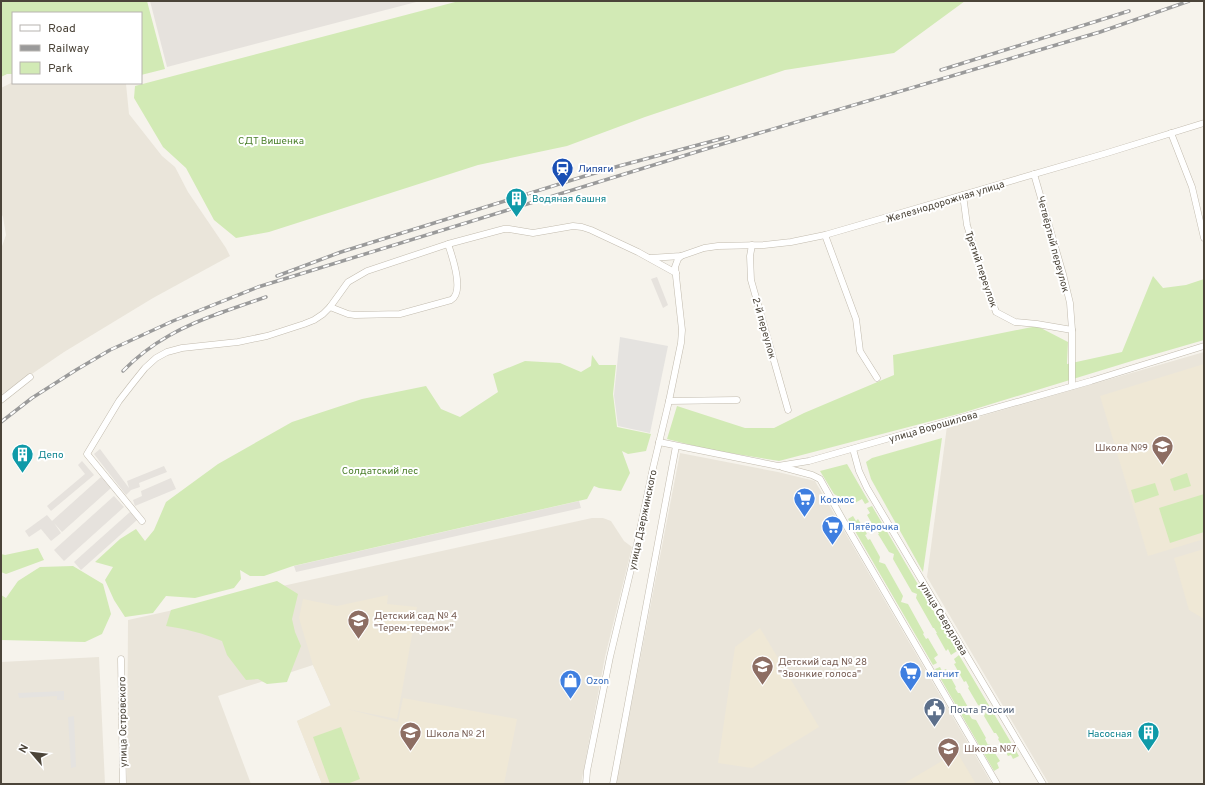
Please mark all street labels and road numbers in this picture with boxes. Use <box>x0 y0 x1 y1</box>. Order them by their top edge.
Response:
street label: Железнодорожная улица <box>885 178 1006 227</box>
street label: Четвёртый переулок <box>1033 195 1072 294</box>
street label: Третий переулок <box>961 230 1000 310</box>
street label: 2-й переулок <box>749 296 779 361</box>
street label: улица Ворошилова <box>888 409 979 446</box>
street label: улица Дзержинского <box>626 468 661 572</box>
street label: улица Свердлова <box>916 579 970 658</box>
street label: улица Островского <box>116 676 131 768</box>

